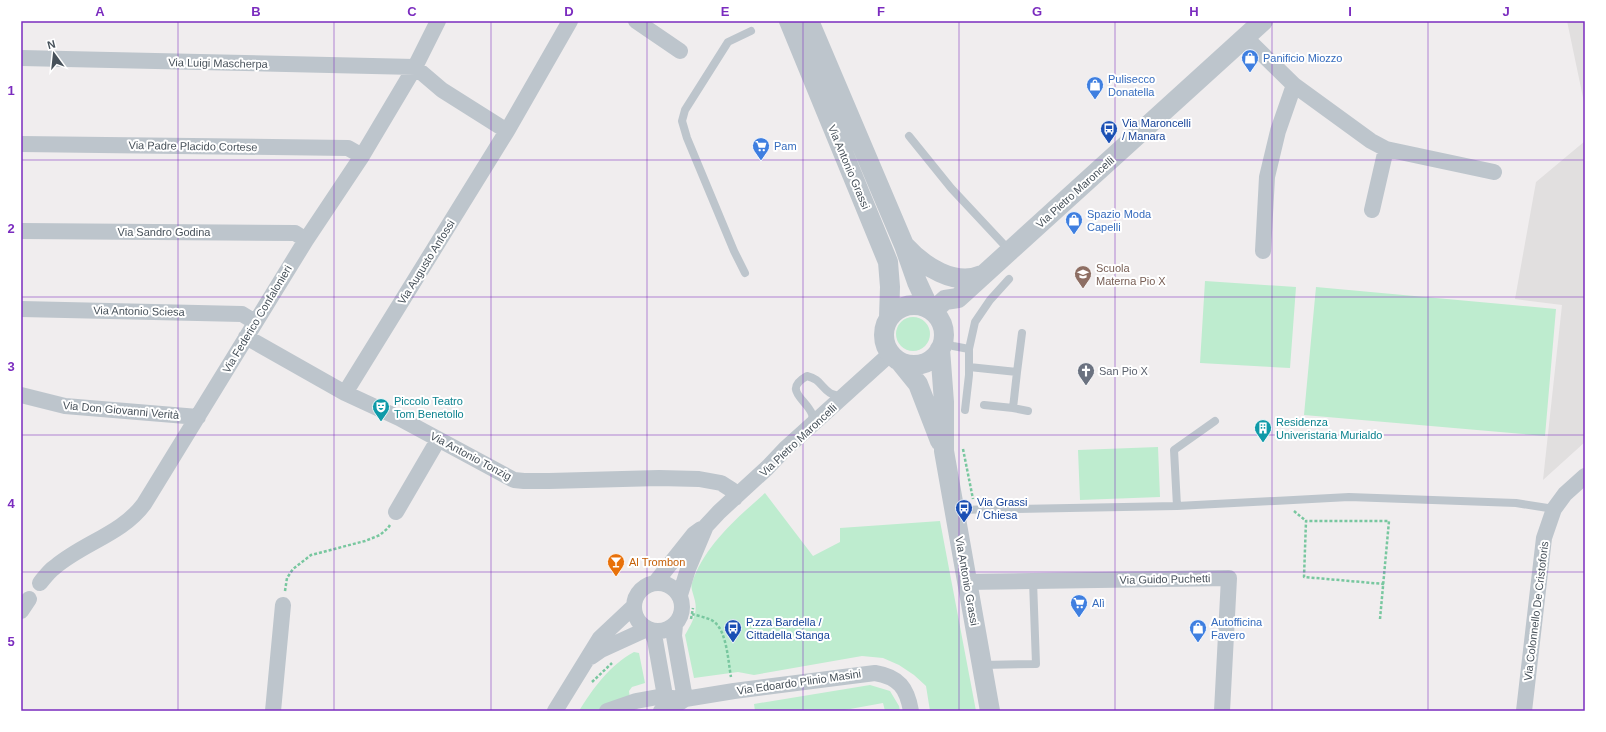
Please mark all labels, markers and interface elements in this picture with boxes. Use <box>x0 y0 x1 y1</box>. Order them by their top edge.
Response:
text: A <box>95 4 105 19</box>
text: B <box>251 4 261 19</box>
text: C <box>407 4 417 19</box>
text: D <box>564 4 574 19</box>
text: E <box>721 4 730 19</box>
text: F <box>877 4 885 19</box>
text: G <box>1032 4 1042 19</box>
text: H <box>1189 4 1199 19</box>
text: I <box>1348 4 1352 19</box>
text: J <box>1502 4 1510 19</box>
north arrow <box>34 34 74 74</box>
text: N <box>46 38 57 51</box>
shop icon: Panificio Miozzo <box>1240 48 1260 73</box>
place label: Panificio Miozzo <box>1263 52 1342 64</box>
street label: Via Luigi Mascherpa <box>168 56 269 70</box>
place label: Pulisecco Donatella <box>1108 73 1155 98</box>
shop icon: Pulisecco Donatella <box>1085 75 1105 100</box>
text: 1 <box>7 83 15 98</box>
place label: Via Maroncelli / Manara <box>1122 117 1191 142</box>
bus stop icon: Via Maroncelli / Manara <box>1099 119 1119 144</box>
street label: Via Antonio Grassi <box>826 123 872 211</box>
supermarket icon: Pam <box>751 136 771 161</box>
street label: Via Padre Placido Cortese <box>128 139 258 153</box>
place label: Pam <box>774 140 797 152</box>
street label: Via Pietro Maroncelli <box>1034 154 1116 230</box>
place label: Spazio Moda Capelli <box>1087 208 1152 233</box>
shop icon: Spazio Moda Capelli <box>1064 210 1084 235</box>
street label: Via Augusto Anfossi <box>395 218 457 306</box>
text: 2 <box>7 221 15 236</box>
street label: Via Sandro Godina <box>118 226 211 238</box>
place label: Scuola Materna Pio X <box>1096 262 1166 287</box>
street label: Via Federico Confalonieri <box>220 263 294 375</box>
school or university icon: Scuola Materna Pio X <box>1073 264 1093 289</box>
street label: Via Antonio Sciesa <box>93 304 186 318</box>
text: 3 <box>7 359 15 374</box>
church icon: San Pio X <box>1076 361 1096 386</box>
place label: San Pio X <box>1099 365 1149 377</box>
place label: Piccolo Teatro Tom Benetollo <box>394 395 464 420</box>
theatre icon: Piccolo Teatro Tom Benetollo <box>371 397 391 422</box>
street label: Via Don Giovanni Verità <box>62 399 180 421</box>
street label: Via Pietro Maroncelli <box>757 401 839 479</box>
place label: Residenza Univeristaria Murialdo <box>1276 416 1382 441</box>
building icon: Residenza Univeristaria Murialdo <box>1253 418 1273 443</box>
street label: Via Antonio Tonzig <box>428 430 514 482</box>
text: 4 <box>7 496 15 511</box>
place label: Via Grassi / Chiesa <box>977 496 1028 521</box>
bus stop icon: Via Grassi / Chiesa <box>954 498 974 523</box>
street label: Via Antonio Grassi <box>953 535 981 627</box>
street label: Via Colonnello De Cristoforis <box>1521 540 1551 681</box>
bar icon: Al Trombon <box>606 552 626 577</box>
place label: Al Trombon <box>629 556 685 568</box>
street label: Via Guido Puchetti <box>1119 572 1211 586</box>
supermarket icon: Alì <box>1069 593 1089 618</box>
place label: Alì <box>1092 597 1105 609</box>
place label: P.zza Bardella / Cittadella Stanga <box>746 616 831 641</box>
place label: Autofficina Favero <box>1211 616 1263 641</box>
bus stop icon: P.zza Bardella / Cittadella Stanga <box>723 618 743 643</box>
shop icon: Autofficina Favero <box>1188 618 1208 643</box>
text: 5 <box>7 634 15 649</box>
street label: Via Edoardo Plinio Masini <box>736 667 862 697</box>

